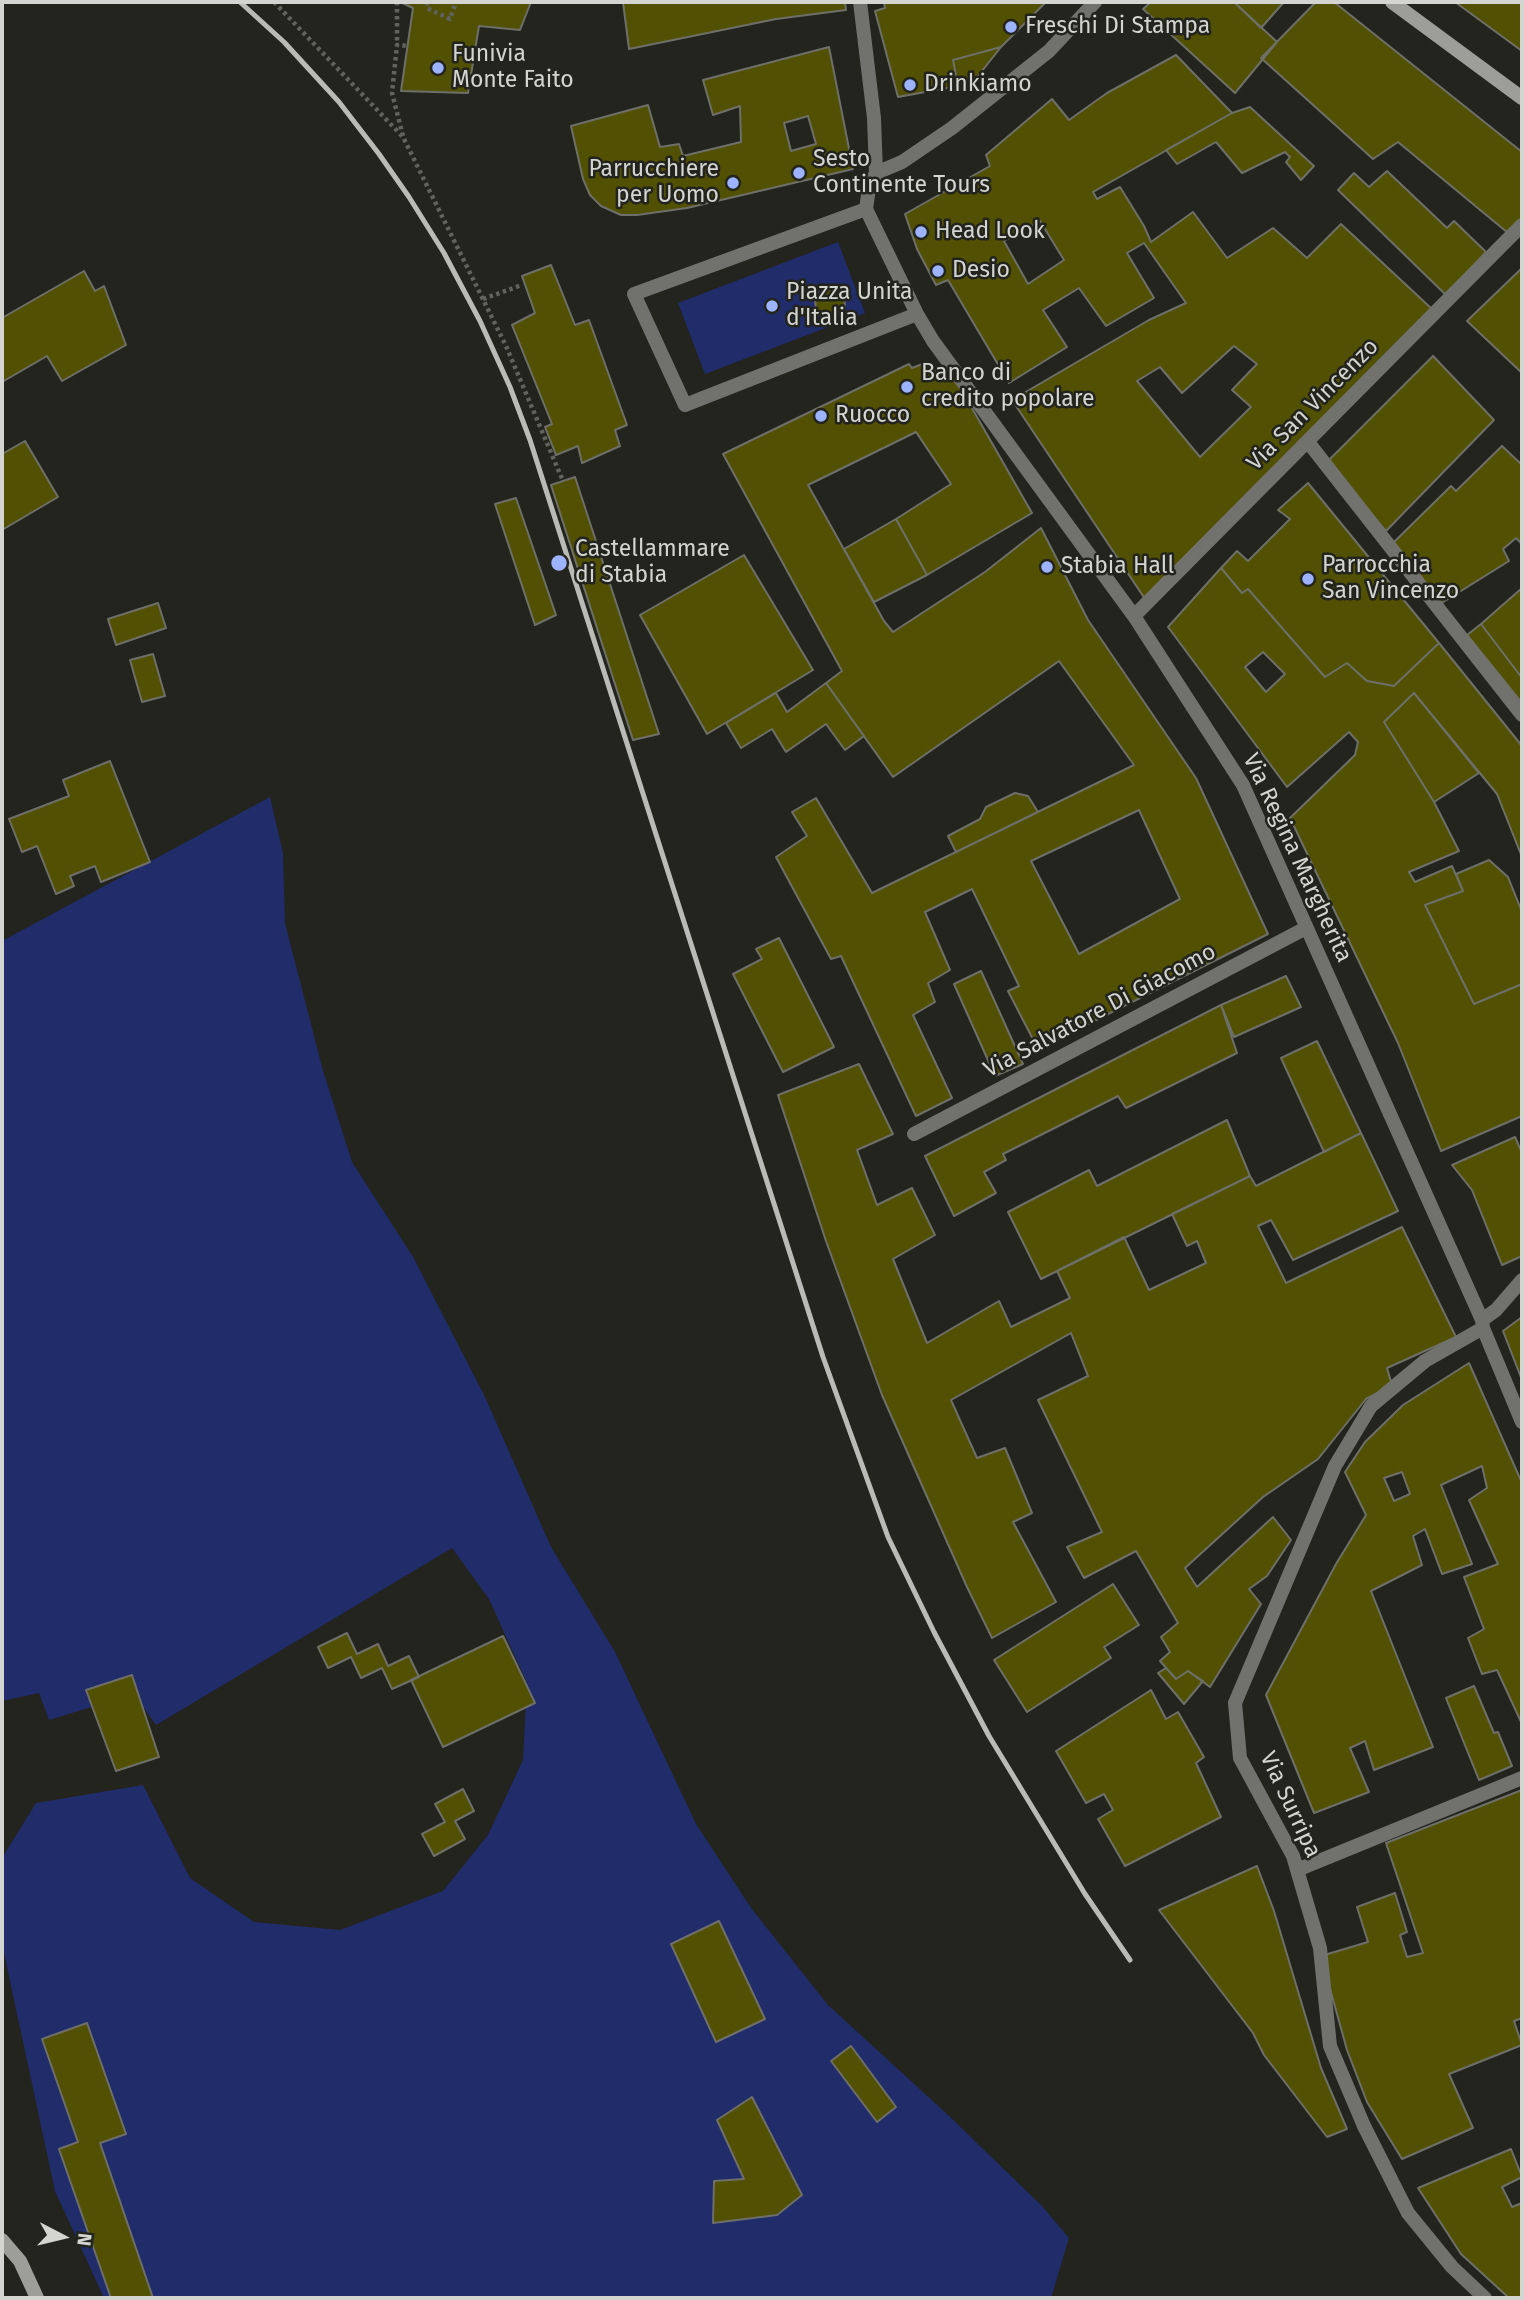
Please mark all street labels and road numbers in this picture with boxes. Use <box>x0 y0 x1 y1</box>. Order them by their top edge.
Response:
street label: Via San Vincenzo <box>1241 333 1385 477</box>
street label: Via Regina Margherita <box>1236 749 1358 967</box>
street label: Via Salvatore Di Giacomo <box>979 938 1221 1084</box>
street label: Via Surripa <box>1253 1748 1327 1862</box>

